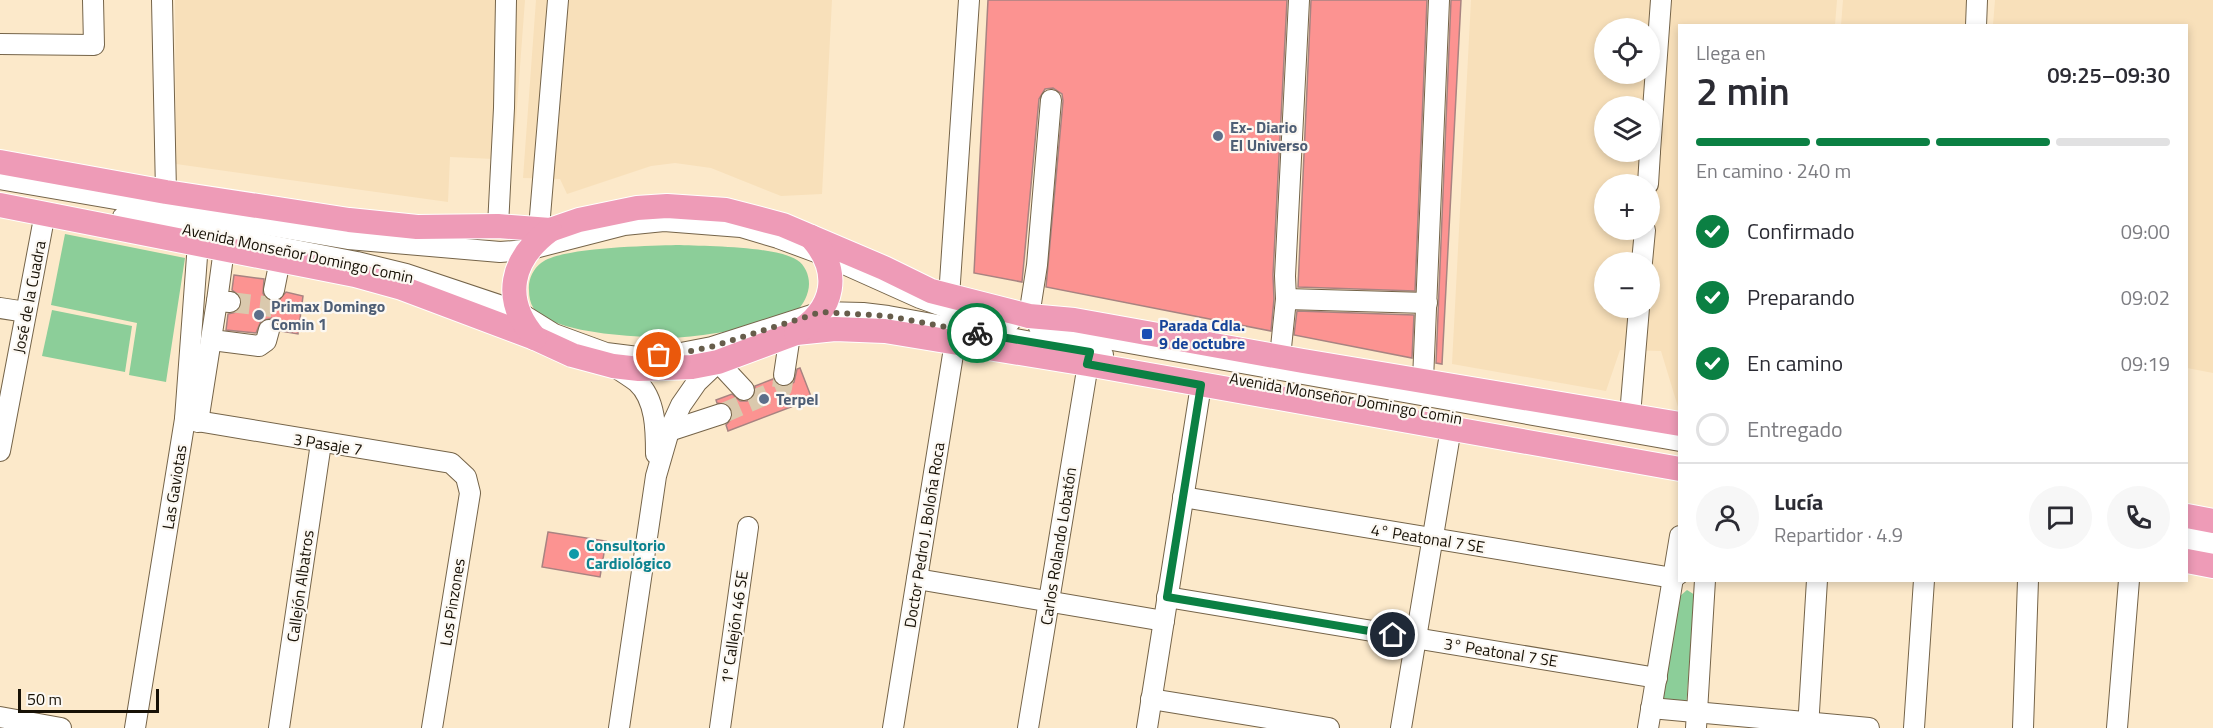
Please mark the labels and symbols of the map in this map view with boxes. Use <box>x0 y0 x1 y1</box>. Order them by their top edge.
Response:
place label: Ex- Diario El Universo <box>1230 115 1308 157</box>
marker: Ex- Diario El Universo <box>1211 129 1225 143</box>
street label: Avenida Monseñor Domingo Comin <box>180 217 416 289</box>
street label: José de la Cuadra <box>6 239 52 355</box>
place label: Primax Domingo Comin 1 <box>271 294 385 336</box>
courier <box>947 303 1007 363</box>
marker: Primax Domingo Comin 1 <box>252 308 266 322</box>
place label: Parada Cdla. 9 de octubre <box>1159 313 1245 355</box>
marker: Parada Cdla. 9 de octubre <box>1140 327 1154 341</box>
pin <box>633 329 684 380</box>
street label: Avenida Monseñor Domingo Comin <box>1228 366 1464 430</box>
place label: Terpel <box>776 387 819 411</box>
marker: Terpel <box>757 392 771 406</box>
street label: 3 Pasaje 7 <box>292 427 364 461</box>
street label: Doctor Pedro J. Boloña Roca <box>897 441 951 629</box>
street label: Las Gaviotas <box>155 443 193 531</box>
street label: Carlos Rolando Lobatón <box>1034 465 1082 627</box>
street label: 4° Peatonal 7 SE <box>1369 517 1487 559</box>
street label: Callejón Albatros <box>280 528 320 644</box>
place label: Consultorio Cardiológico <box>586 533 671 575</box>
marker: Consultorio Cardiológico <box>567 547 581 561</box>
street label: Los Pinzones <box>433 556 471 648</box>
street label: 1º Callejón 46 SE <box>714 569 754 685</box>
pin <box>1367 609 1418 660</box>
street label: 3° Peatonal 7 SE <box>1442 631 1560 673</box>
scale bar <box>18 686 159 714</box>

